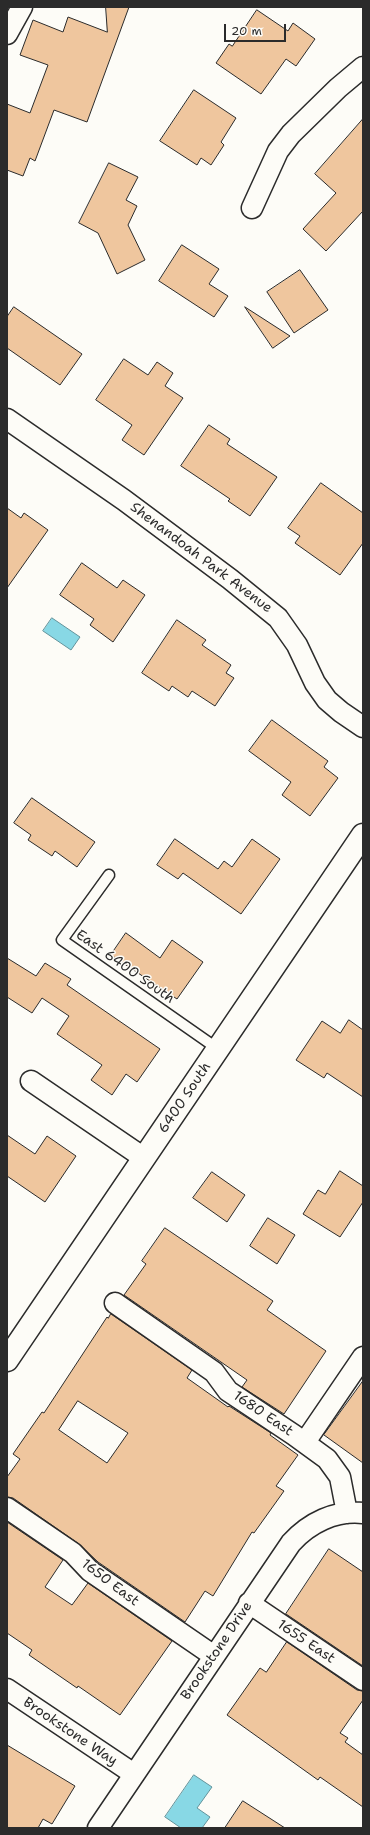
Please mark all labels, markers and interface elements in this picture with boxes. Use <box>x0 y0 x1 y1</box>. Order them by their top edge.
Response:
scale bar <box>226 16 288 42</box>
text: 20 m <box>231 23 262 39</box>
street label: Shenandoah Park Avenue <box>127 499 275 617</box>
street label: East 6400 South <box>72 927 178 1007</box>
street label: 6400 South <box>155 1059 215 1137</box>
street label: 1680 East <box>230 1388 296 1440</box>
street label: 1650 East <box>78 1556 142 1610</box>
street label: Brookstone Drive <box>178 1599 256 1703</box>
street label: 1655 East <box>274 1617 338 1667</box>
street label: Brookstone Way <box>20 1694 120 1770</box>

